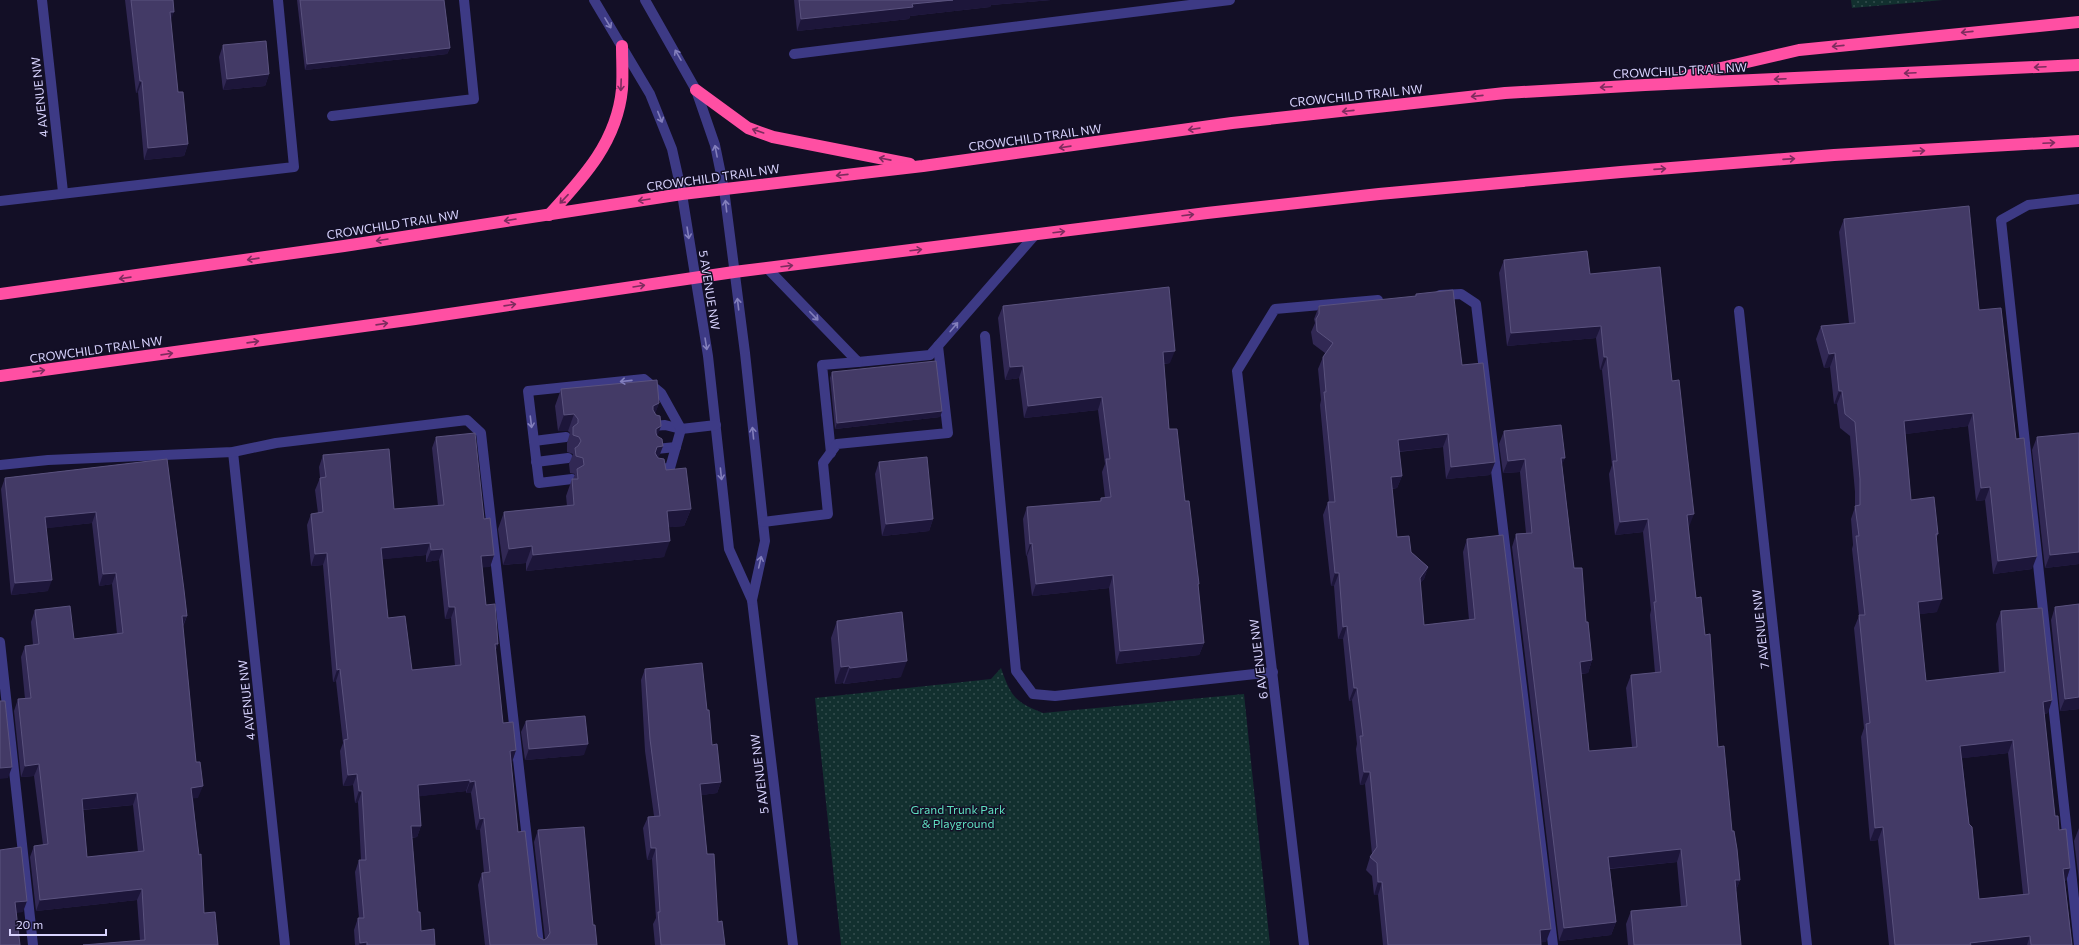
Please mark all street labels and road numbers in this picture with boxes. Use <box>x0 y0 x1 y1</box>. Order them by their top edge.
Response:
street label: 4 AVENUE NW <box>28 56 50 138</box>
street label: CROWCHILD TRAIL NW <box>1613 60 1747 80</box>
street label: CROWCHILD TRAIL NW <box>1289 81 1423 109</box>
street label: CROWCHILD TRAIL NW <box>968 121 1102 153</box>
street label: CROWCHILD TRAIL NW <box>646 161 780 193</box>
street label: CROWCHILD TRAIL NW <box>326 207 460 241</box>
street label: 5 AVENUE NW <box>697 249 723 331</box>
street label: CROWCHILD TRAIL NW <box>29 333 163 365</box>
street label: 7 AVENUE NW <box>1749 589 1771 669</box>
street label: 6 AVENUE NW <box>1246 618 1270 700</box>
street label: 4 AVENUE NW <box>235 659 257 741</box>
street label: 5 AVENUE NW <box>747 733 771 815</box>

